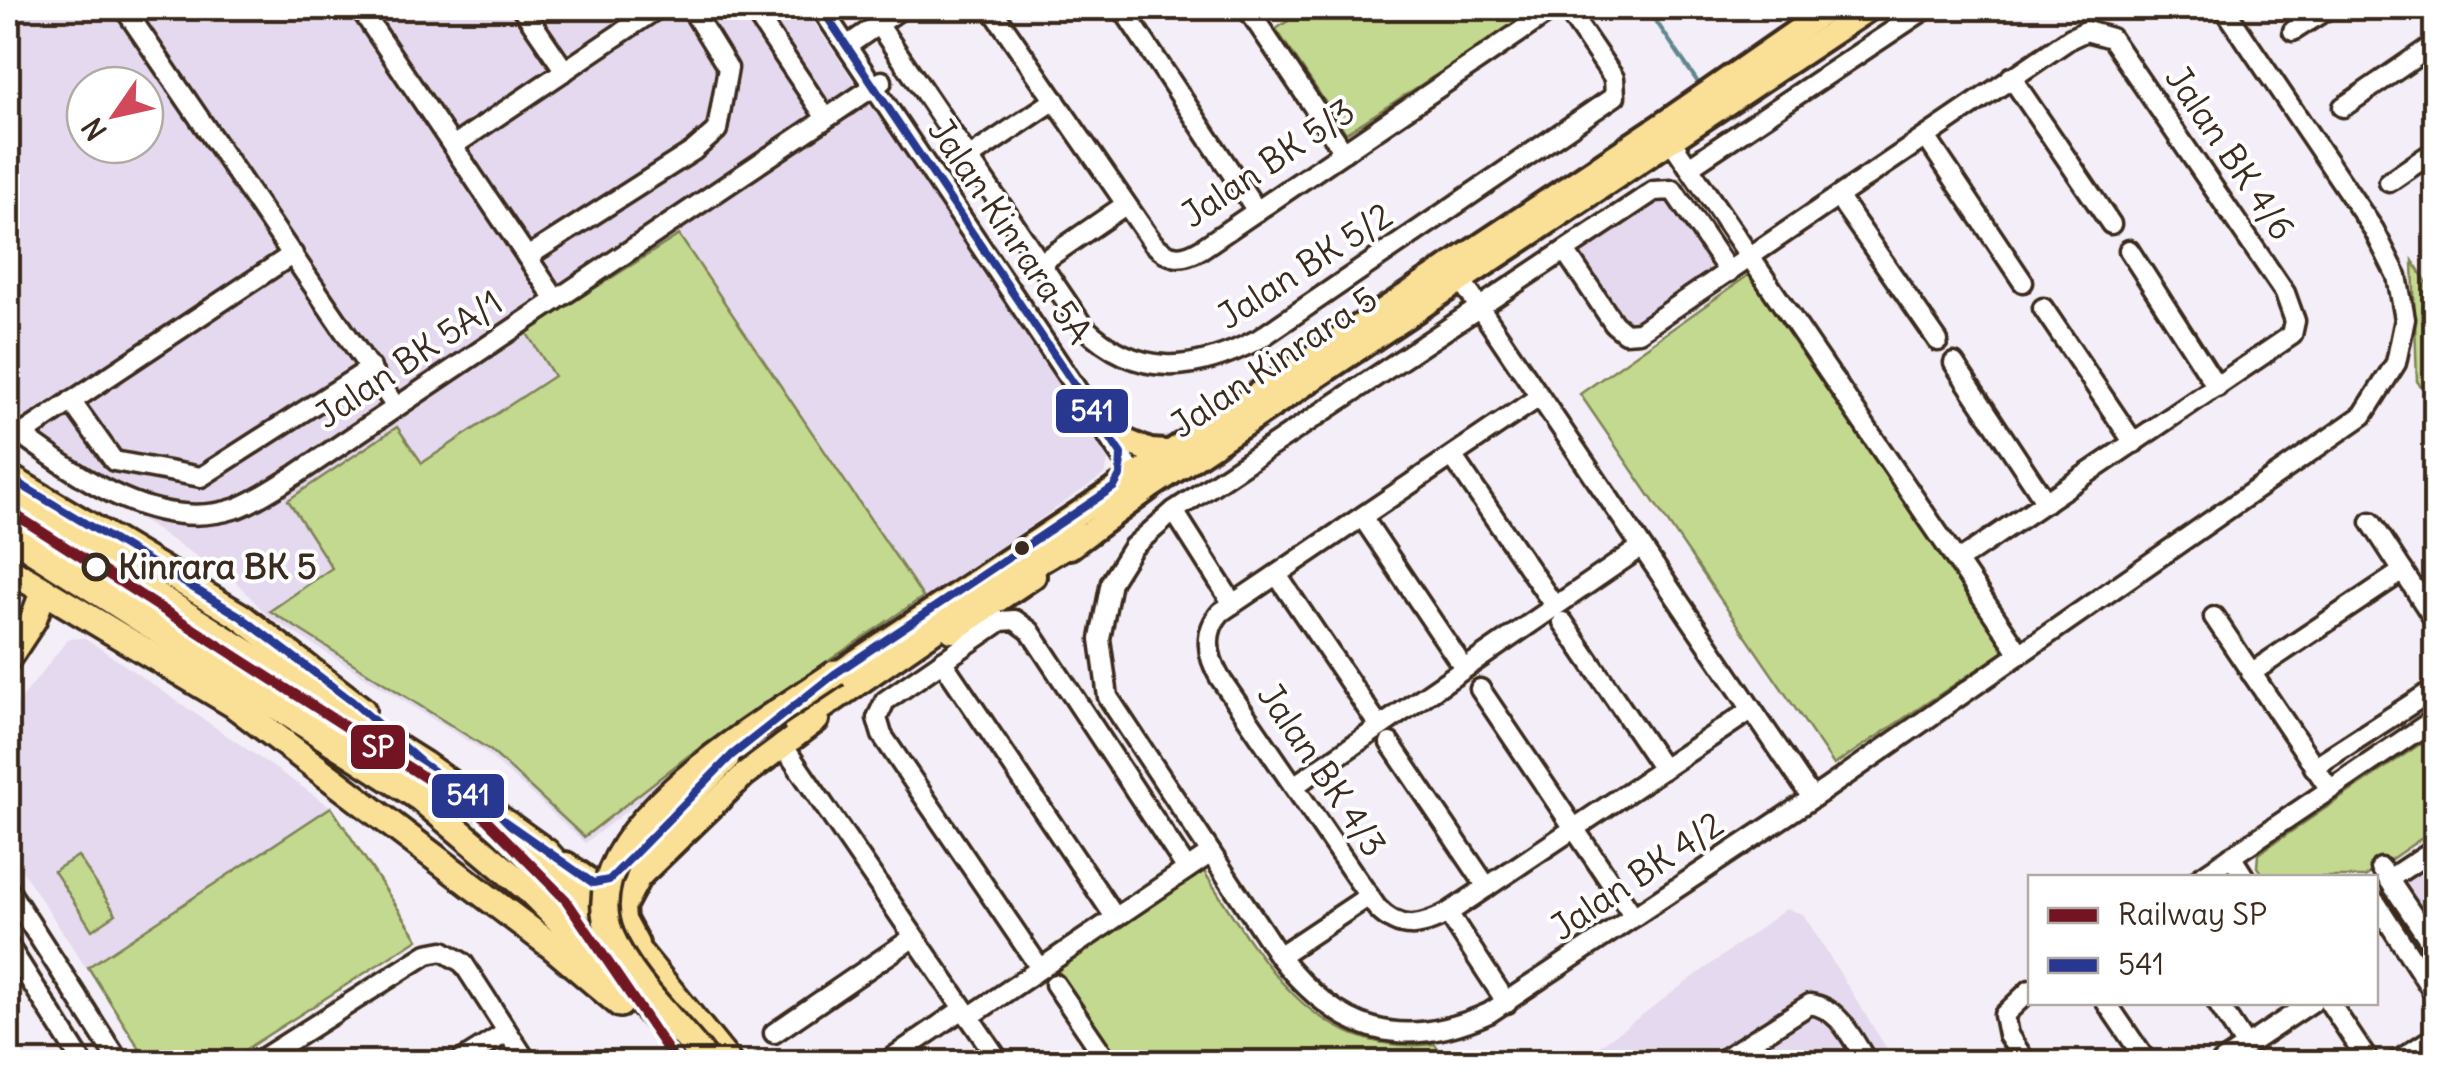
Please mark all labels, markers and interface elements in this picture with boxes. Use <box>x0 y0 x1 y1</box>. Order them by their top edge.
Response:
street label: Jalan BK 4/6 <box>2157 57 2305 248</box>
north arrow <box>65 65 165 165</box>
street label: Jalan BK 5/3 <box>1172 88 1363 236</box>
street label: Jalan Kinrara 5A <box>919 109 1102 352</box>
text: N <box>74 111 115 147</box>
street label: Jalan BK 5/2 <box>1209 193 1400 338</box>
street label: Jalan Kinrara 5 <box>1162 276 1385 447</box>
street label: Jalan BK 5A/1 <box>307 279 510 437</box>
line badge: 541 <box>1054 387 1130 435</box>
text: 541 <box>1070 393 1114 429</box>
unlabelled marker <box>1012 538 1032 558</box>
place label: Kinrara BK 5 <box>118 544 317 588</box>
marker: Kinrara BK 5 <box>83 554 109 580</box>
street label: Jalan BK 4/3 <box>1249 674 1397 865</box>
line badge: SP <box>349 723 407 771</box>
text: SP <box>362 729 394 765</box>
line badge: 541 <box>430 772 506 820</box>
text: 541 <box>446 777 490 813</box>
street label: Jalan BK 4/2 <box>1542 801 1731 949</box>
legend <box>2028 875 2378 1005</box>
text: Railway SP <box>2118 895 2267 933</box>
text: 541 <box>2118 945 2164 983</box>

